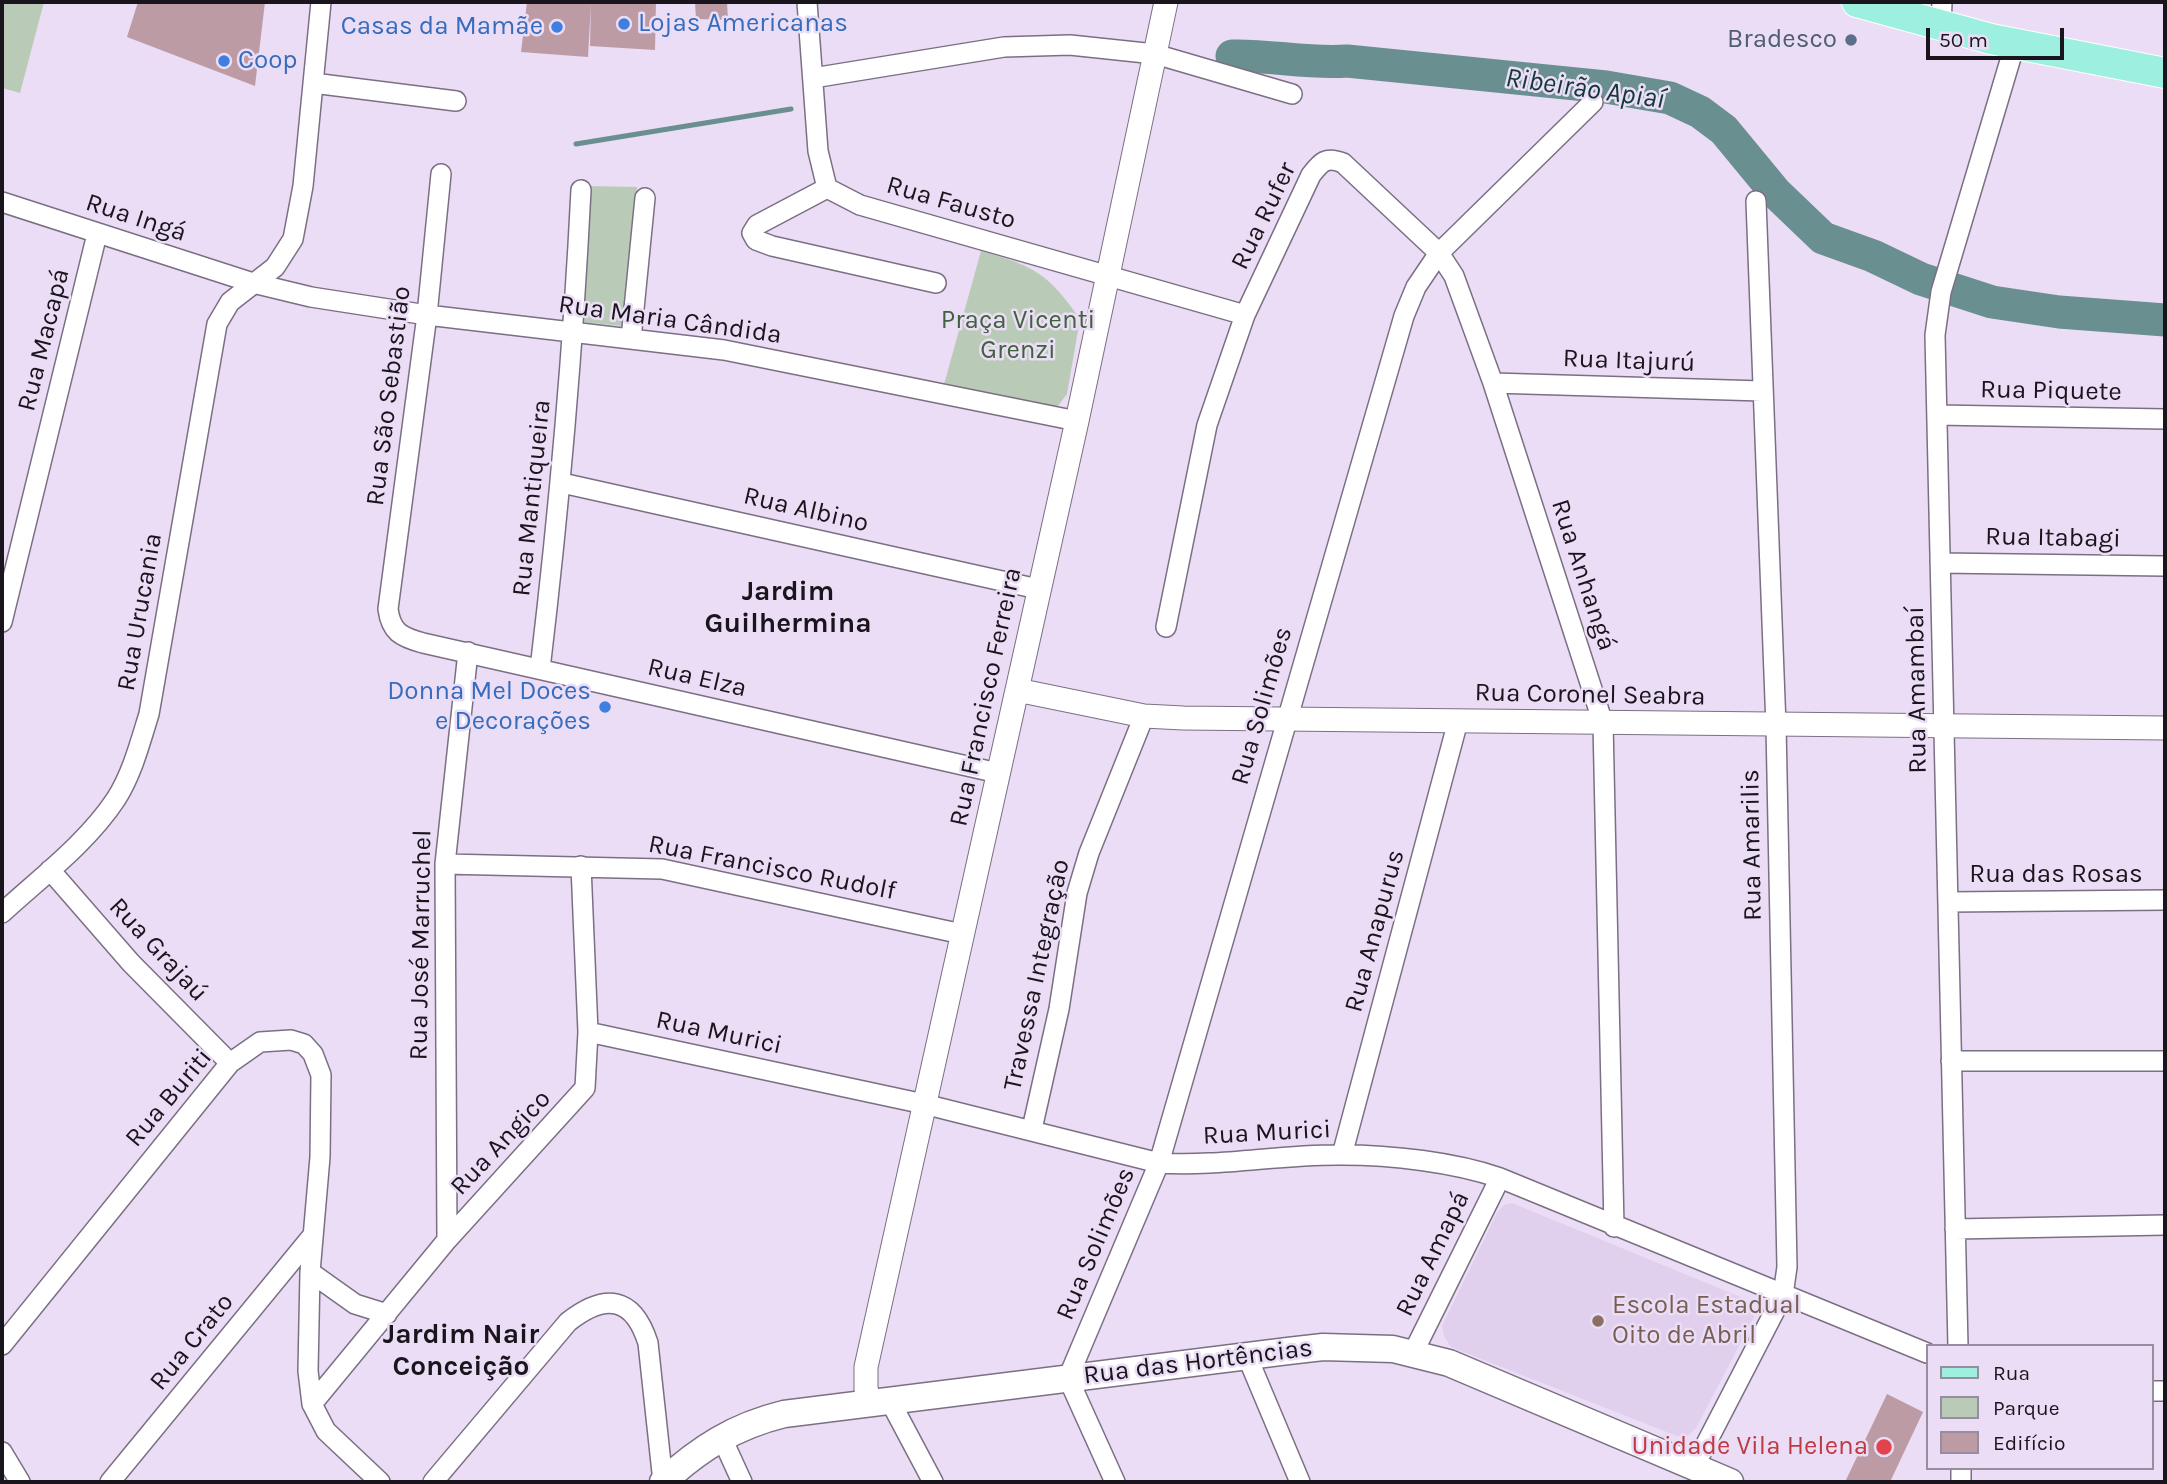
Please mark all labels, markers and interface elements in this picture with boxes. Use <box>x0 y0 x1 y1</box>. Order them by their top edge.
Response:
place label: Lojas Americanas <box>638 8 848 40</box>
place label: Casas da Mamãe <box>341 11 543 43</box>
scale bar <box>1929 14 2067 58</box>
marker: Lojas Americanas <box>616 16 632 32</box>
marker: Casas da Mamãe <box>549 19 565 35</box>
place label: Bradesco <box>1727 24 1837 56</box>
text: 50 m <box>1939 28 1988 52</box>
marker: Bradesco <box>1843 32 1859 48</box>
place label: Coop <box>238 45 298 77</box>
marker: Coop <box>216 53 232 69</box>
water label: Ribeirão Apiaí <box>1503 61 1667 117</box>
street label: Rua Rufer <box>1225 157 1303 275</box>
street label: Rua Fausto <box>883 170 1019 236</box>
street label: Rua Ingá <box>82 187 190 249</box>
street label: Rua Macapá <box>11 266 77 414</box>
street label: Rua São Sebastião <box>360 284 418 508</box>
street label: Rua Maria Cândida <box>556 289 784 351</box>
park label: Praça Vicenti Grenzi <box>941 305 1095 366</box>
street label: Rua Itajurú <box>1562 343 1696 379</box>
street label: Rua Piquete <box>1980 374 2122 408</box>
street label: Rua Mantiqueira <box>506 398 558 598</box>
street label: Rua Albino <box>740 480 872 540</box>
street label: Rua Anhangá <box>1544 495 1622 655</box>
street label: Rua Itabagi <box>1985 521 2121 555</box>
street label: Rua Urucania <box>111 531 169 693</box>
street label: Rua Francisco Ferreira <box>943 565 1029 829</box>
district label: Jardim Guilhermina <box>704 575 872 641</box>
street label: Rua Amambaí <box>1900 606 1934 774</box>
street label: Rua Solimões <box>1225 624 1299 788</box>
street label: Rua Elza <box>644 651 750 705</box>
place label: Donna Mel Doces e Decorações <box>387 676 591 738</box>
street label: Rua Coronel Seabra <box>1474 677 1706 713</box>
marker: Donna Mel Doces e Decorações <box>597 699 613 715</box>
street label: Rua Amarilis <box>1735 769 1769 921</box>
street label: Rua José Marruchel <box>403 829 439 1061</box>
street label: Rua Francisco Rudolf <box>646 829 898 907</box>
street label: Rua Anapurus <box>1338 846 1412 1016</box>
street label: Travessa Integração <box>997 857 1077 1093</box>
street label: Rua das Rosas <box>1969 859 2143 891</box>
street label: Rua Grajaú <box>102 892 214 1008</box>
street label: Rua Murici <box>653 1004 785 1062</box>
street label: Rua Buriti <box>119 1042 219 1154</box>
street label: Rua Angico <box>444 1084 558 1202</box>
street label: Rua Murici <box>1202 1114 1332 1152</box>
street label: Rua Solimões <box>1050 1163 1142 1325</box>
street label: Rua Amapá <box>1389 1186 1477 1322</box>
street label: Rua Crato <box>143 1287 241 1397</box>
place label: Escola Estadual Oito de Abril <box>1612 1290 1801 1352</box>
marker: Escola Estadual Oito de Abril <box>1590 1313 1606 1329</box>
district label: Jardim Nair Conceição <box>383 1318 539 1384</box>
street label: Rua das Hortências <box>1082 1332 1314 1392</box>
legend <box>1926 1344 2153 1470</box>
text: Rua <box>1993 1361 2030 1385</box>
text: Parque <box>1993 1396 2060 1420</box>
place label: Unidade Vila Helena <box>1631 1431 1868 1463</box>
text: Edifício <box>1993 1431 2066 1455</box>
marker: Unidade Vila Helena <box>1874 1437 1894 1457</box>

